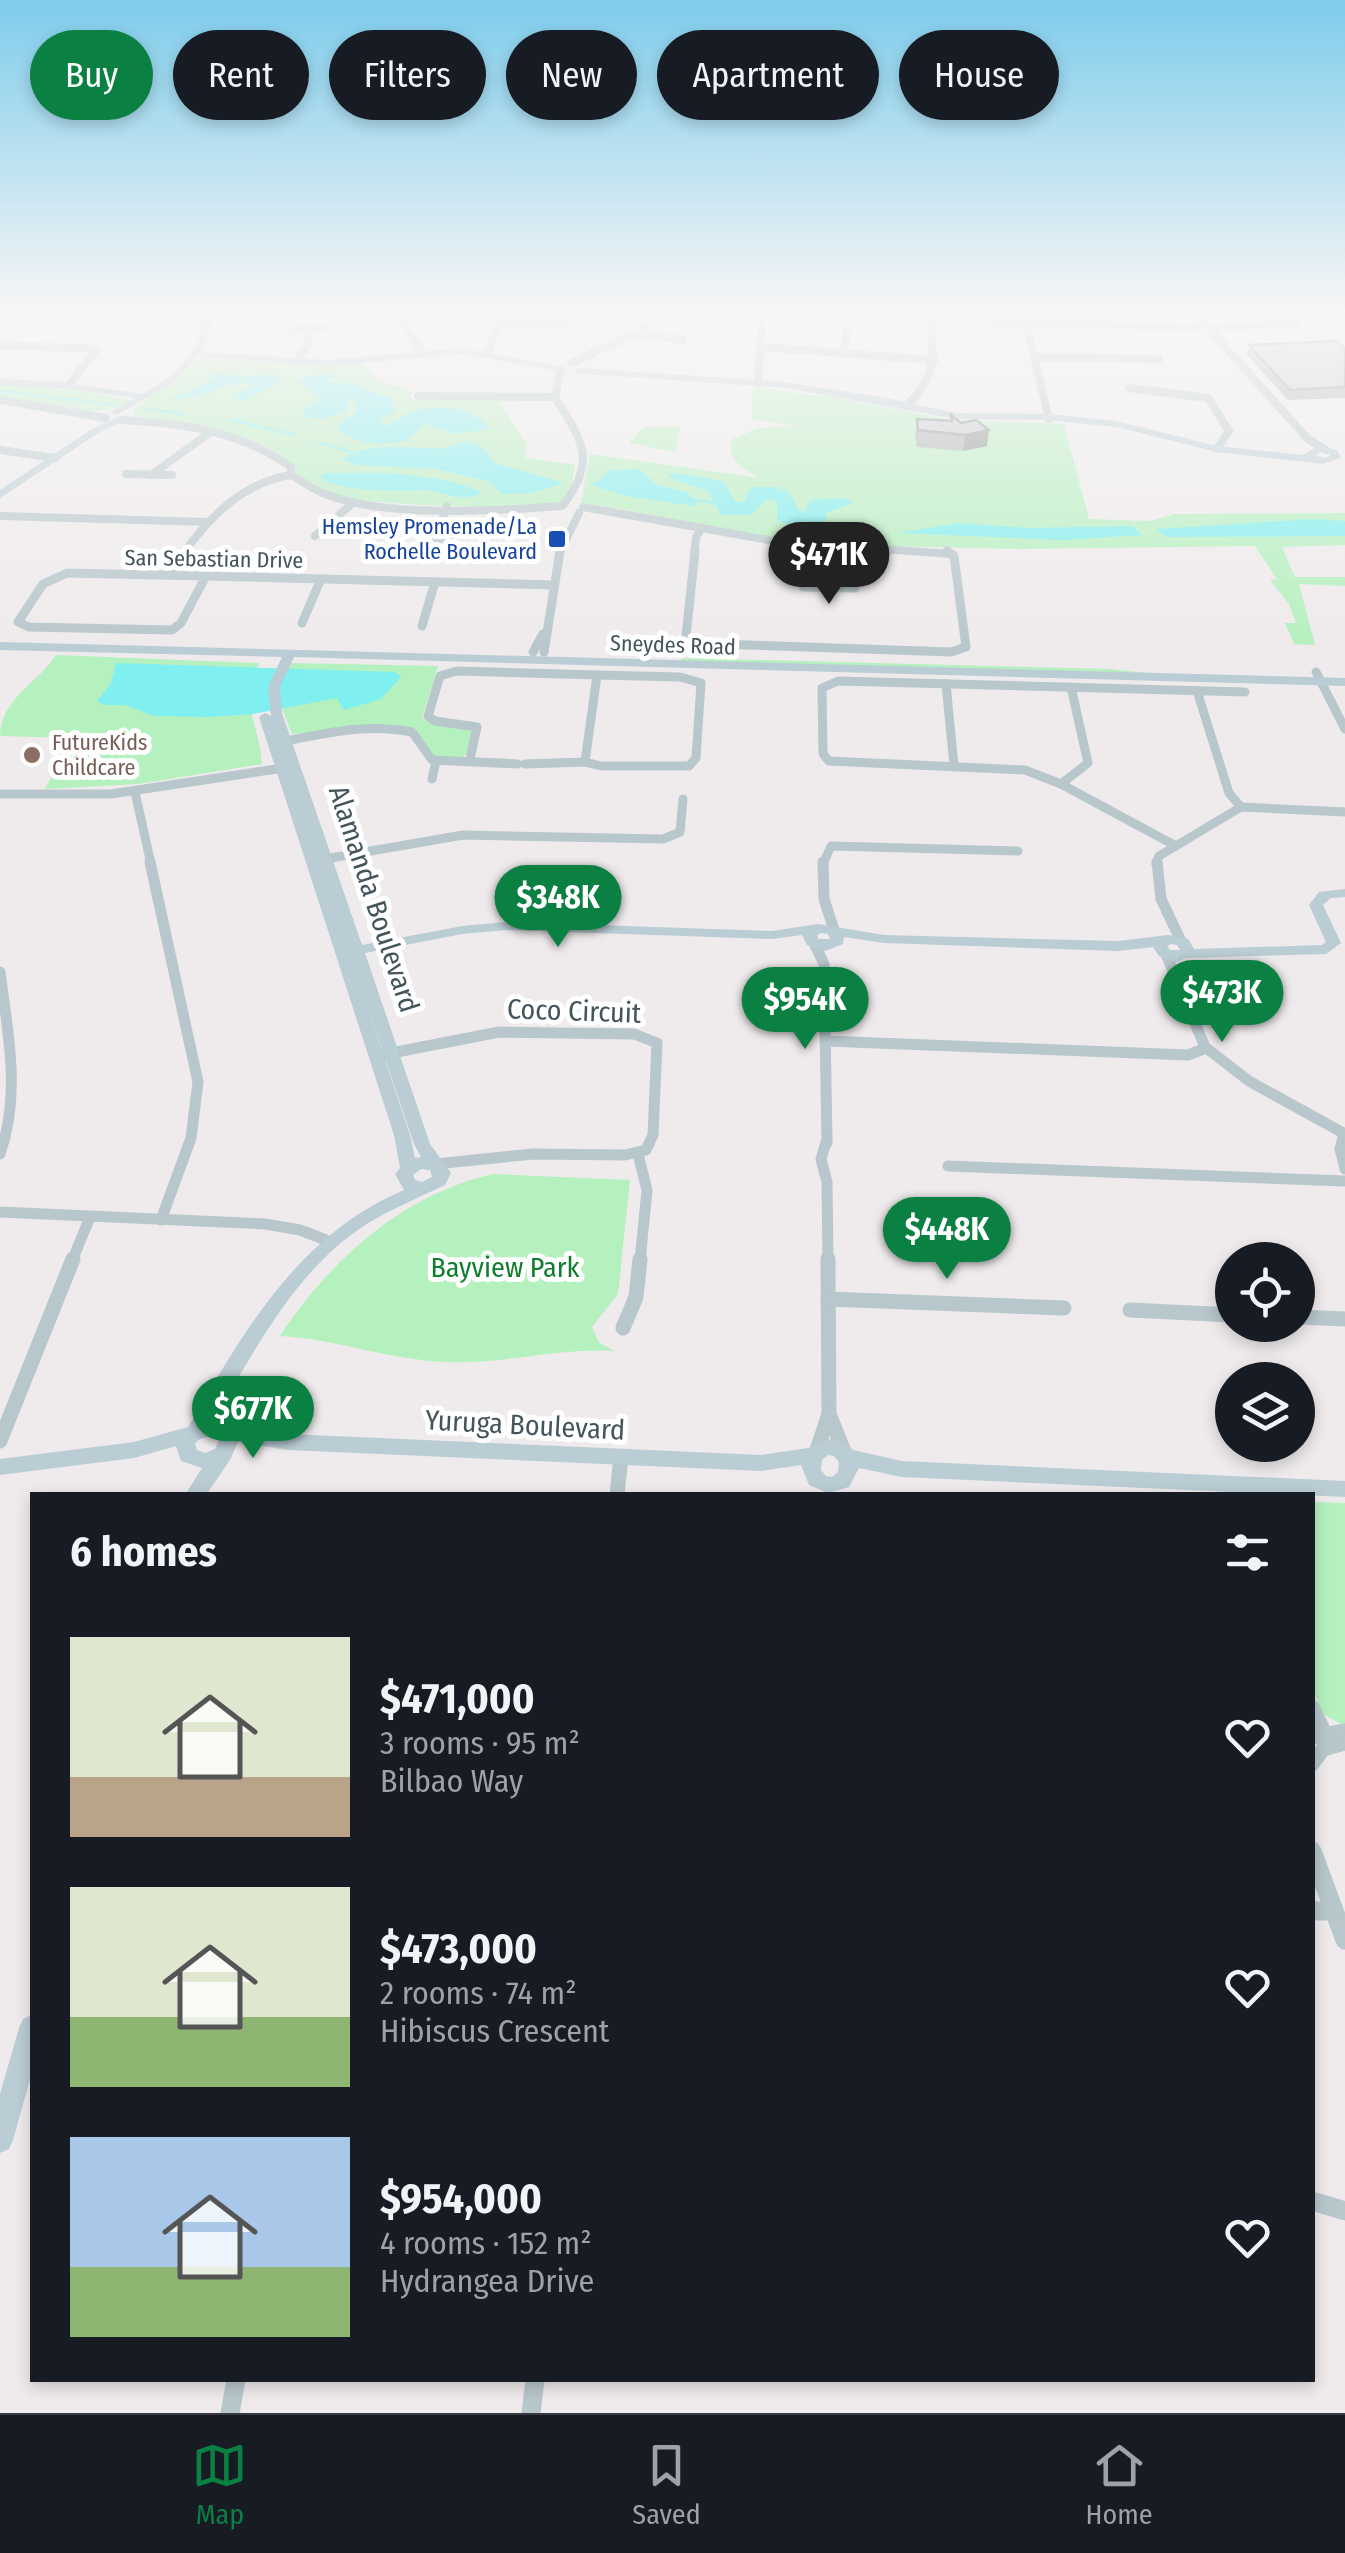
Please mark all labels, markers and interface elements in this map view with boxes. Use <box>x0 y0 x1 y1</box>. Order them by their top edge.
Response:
chip: Buy <box>30 30 153 120</box>
chip: Rent <box>173 30 309 120</box>
chip: Filters <box>329 30 486 120</box>
chip: New <box>506 30 637 120</box>
chip: Apartment <box>657 30 879 120</box>
chip: House <box>899 30 1059 120</box>
place label: Hemsley Promenade/La Rochelle Boulevard <box>322 513 537 565</box>
pin: $471K <box>759 522 899 607</box>
marker: Hemsley Promenade/La Rochelle Boulevard <box>546 528 568 550</box>
text: $471K <box>790 535 868 573</box>
street label: San Sebastian Drive <box>124 544 304 574</box>
street label: Sneydes Road <box>610 629 736 661</box>
place label: FutureKids Childcare <box>52 729 147 781</box>
marker: FutureKids Childcare <box>21 744 43 766</box>
street label: Alamanda Boulevard <box>322 781 426 1017</box>
pin: $348K <box>488 865 628 950</box>
text: $348K <box>517 878 599 916</box>
pin: $473K <box>1152 960 1292 1045</box>
pin: $954K <box>735 967 875 1052</box>
text: $473K <box>1182 973 1262 1011</box>
text: $954K <box>764 980 846 1018</box>
street label: Coco Circuit <box>506 992 642 1030</box>
pin: $448K <box>877 1197 1017 1282</box>
text: $448K <box>905 1210 989 1248</box>
map controls <box>1215 1242 1315 1462</box>
button: locate <box>1215 1242 1315 1342</box>
park label: Bayview Park <box>430 1251 580 1284</box>
button: layers <box>1215 1362 1315 1462</box>
pin: $677K <box>183 1376 323 1461</box>
text: $677K <box>214 1389 292 1427</box>
street label: Yuruga Boulevard <box>424 1403 626 1447</box>
icon: filters <box>1220 1525 1275 1580</box>
text: 6 homes <box>70 1527 217 1577</box>
text: $471,000 <box>380 1674 535 1724</box>
icon: home <box>150 1677 270 1797</box>
icon: heart <box>1220 1710 1275 1765</box>
text: 3 rooms · 95 m² <box>380 1724 580 1762</box>
text: Bilbao Way <box>380 1762 523 1800</box>
text: $473,000 <box>380 1924 537 1974</box>
icon: home <box>150 1927 270 2047</box>
icon: heart <box>1220 1960 1275 2015</box>
text: 2 rooms · 74 m² <box>380 1974 577 2012</box>
text: Hibiscus Crescent <box>380 2012 609 2050</box>
text: $954,000 <box>380 2174 542 2224</box>
icon: home <box>150 2177 270 2297</box>
icon: heart <box>1220 2210 1275 2265</box>
text: 4 rooms · 152 m² <box>380 2224 592 2262</box>
text: Hydrangea Drive <box>380 2262 594 2300</box>
tab: Map <box>192 2438 247 2531</box>
tab: Saved <box>632 2438 701 2531</box>
tab: Home <box>1086 2438 1153 2531</box>

